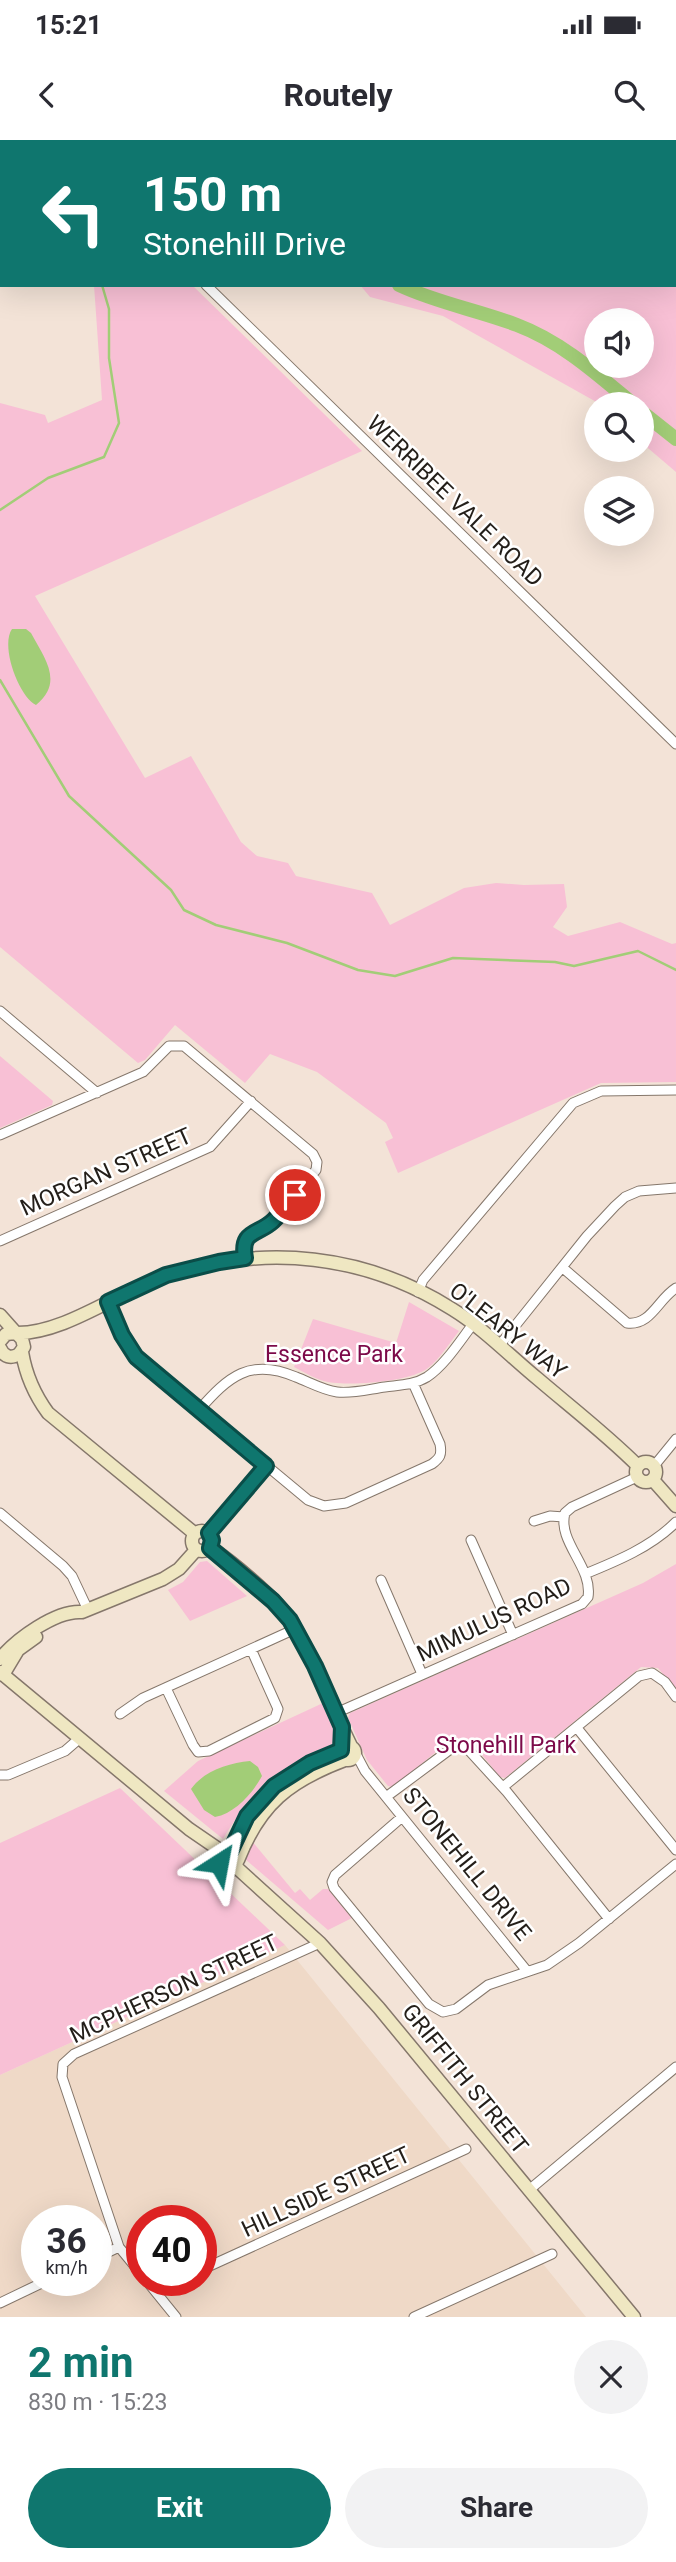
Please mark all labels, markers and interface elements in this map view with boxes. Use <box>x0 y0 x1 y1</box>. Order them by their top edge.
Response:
text: 15:21 <box>35 10 102 40</box>
icon: back <box>28 76 66 114</box>
text: Routely <box>283 76 393 114</box>
icon: search <box>610 76 648 114</box>
text: 150 m <box>143 166 282 223</box>
icon: left <box>28 168 119 259</box>
text: Stonehill Drive <box>143 225 346 263</box>
map controls <box>584 308 654 546</box>
button: sound <box>584 308 654 378</box>
button: search <box>584 392 654 462</box>
street label: WERRIBEE VALE ROAD <box>361 410 549 592</box>
button: layers <box>584 476 654 546</box>
street label: MORGAN STREET <box>16 1122 196 1222</box>
pin <box>265 1165 325 1225</box>
icon: arrive <box>276 1176 314 1214</box>
street label: O'LEARY WAY <box>444 1277 572 1385</box>
park label: Essence Park <box>265 1341 403 1368</box>
street label: MIMULUS ROAD <box>413 1572 575 1668</box>
park label: Stonehill Park <box>436 1732 577 1759</box>
street label: STONEHILL DRIVE <box>397 1782 537 1946</box>
position arrow <box>182 1826 256 1900</box>
street label: MCPHERSON STREET <box>66 1929 283 2049</box>
street label: GRIFFITH STREET <box>396 1999 534 2160</box>
street label: HILLSIDE STREET <box>237 2141 415 2243</box>
speed limit sign: 40 <box>126 2205 217 2296</box>
text: 36 <box>46 2221 87 2262</box>
text: km/h <box>45 2257 88 2278</box>
text: 2 min <box>28 2338 134 2387</box>
button: close <box>574 2340 648 2414</box>
text: 830 m · 15:23 <box>28 2389 167 2416</box>
button: Exit <box>28 2468 331 2548</box>
button: Share <box>345 2468 648 2548</box>

